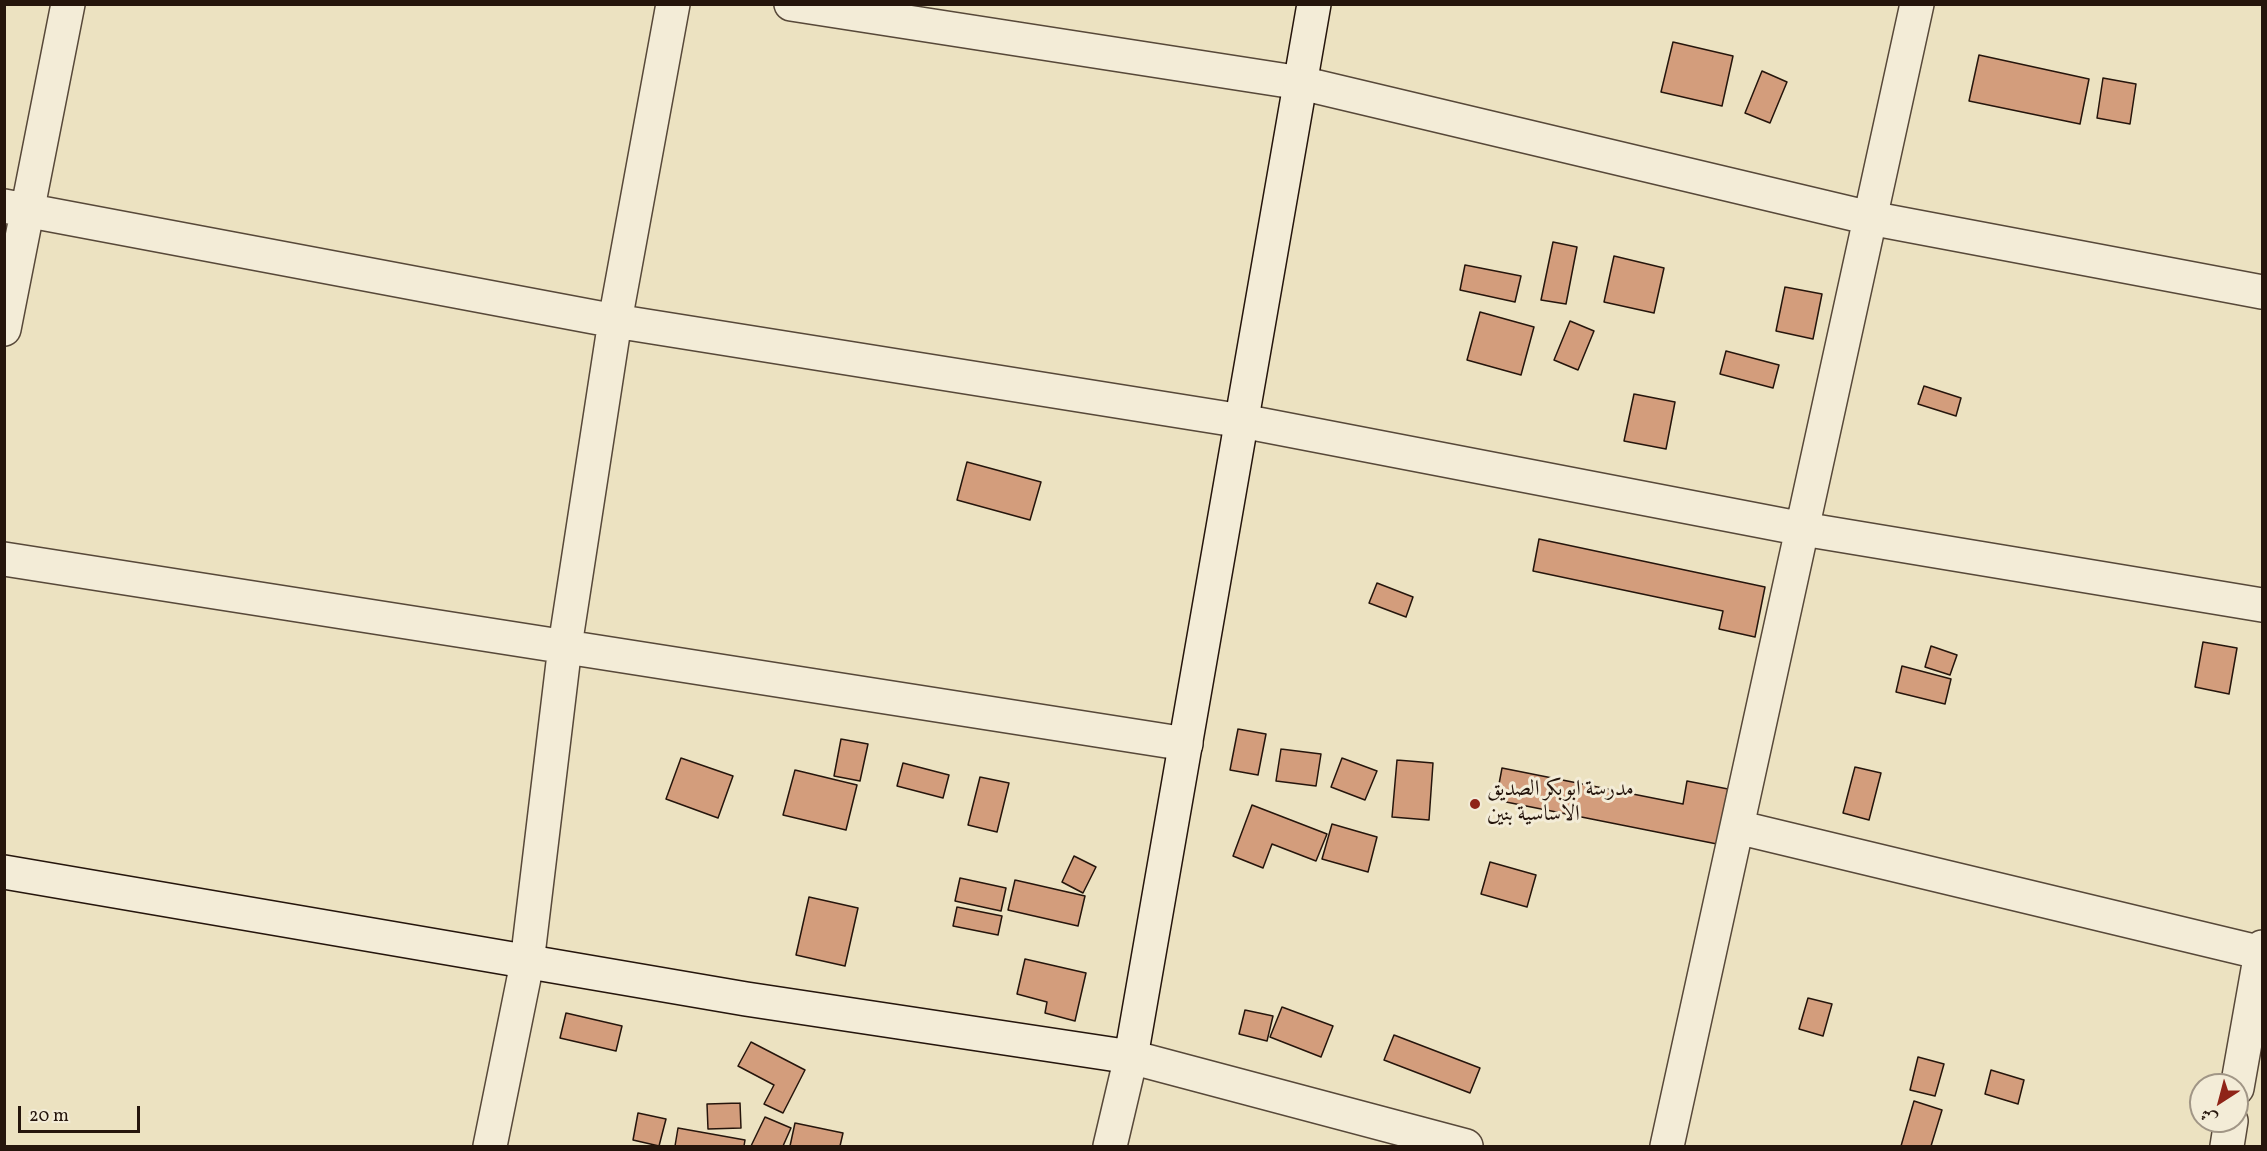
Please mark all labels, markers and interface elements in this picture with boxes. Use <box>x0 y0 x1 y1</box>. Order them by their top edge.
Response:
place label: مدرسة ابوبكر الصديق الاساسية بنين <box>1487 778 1634 830</box>
marker: مدرسة ابوبكر الصديق الاساسية بنين <box>1468 797 1482 811</box>
north arrow <box>2189 1073 2249 1133</box>
scale bar <box>21 1094 142 1132</box>
text: ش <box>2197 1102 2222 1130</box>
text: 20 m <box>29 1104 69 1129</box>

